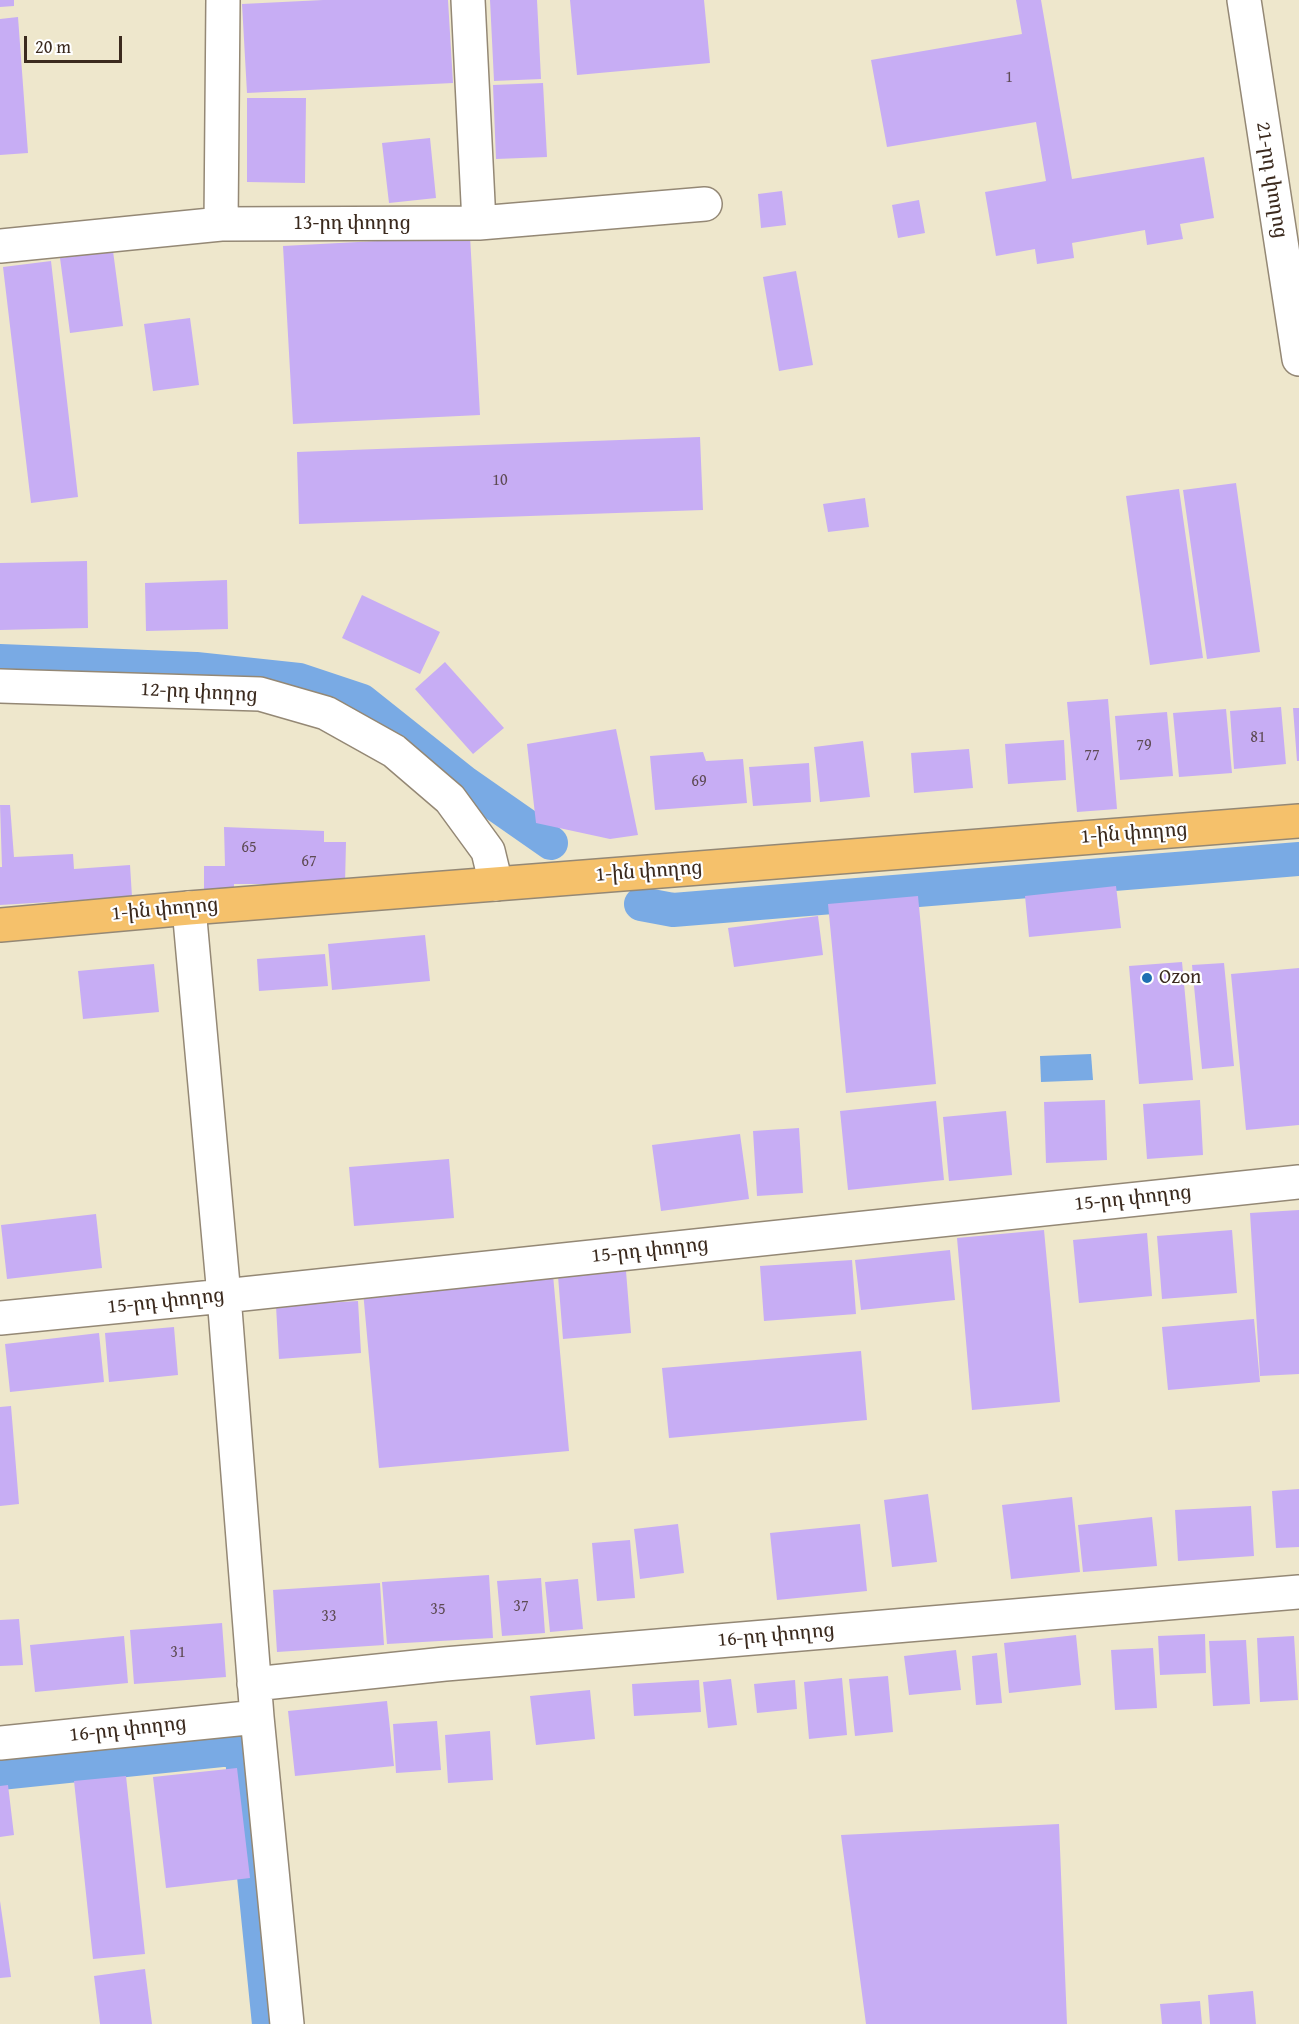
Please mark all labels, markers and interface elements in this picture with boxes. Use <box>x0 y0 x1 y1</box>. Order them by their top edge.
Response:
scale bar <box>27 24 124 62</box>
text: 20 m <box>35 33 71 60</box>
house number: 1 <box>1005 68 1013 88</box>
street label: 21-րդ փողոց <box>1250 120 1292 240</box>
street label: 13-րդ փողոց <box>293 212 411 236</box>
house number: 10 <box>492 471 508 491</box>
street label: 12-րդ փողոց <box>140 678 258 708</box>
house number: 81 <box>1250 728 1266 748</box>
house number: 79 <box>1136 736 1152 756</box>
house number: 77 <box>1084 746 1100 766</box>
house number: 69 <box>691 772 707 792</box>
street label: 1-ին փողոց <box>1080 818 1188 850</box>
house number: 65 <box>241 838 257 858</box>
house number: 67 <box>301 852 317 872</box>
street label: 1-ին փողոց <box>595 856 703 888</box>
street label: 1-ին փողոց <box>111 893 219 927</box>
place label: Ozon <box>1159 966 1201 990</box>
marker: Ozon <box>1140 971 1154 985</box>
street label: 15-րդ փողոց <box>1073 1181 1193 1217</box>
street label: 15-րդ փողոց <box>590 1233 710 1269</box>
street label: 15-րդ փողոց <box>106 1284 226 1320</box>
house number: 37 <box>513 1597 529 1617</box>
house number: 35 <box>430 1600 446 1620</box>
house number: 33 <box>321 1607 337 1627</box>
street label: 16-րդ փողոց <box>716 1619 836 1653</box>
house number: 31 <box>170 1643 186 1663</box>
street label: 16-րդ փողոց <box>68 1712 188 1748</box>

